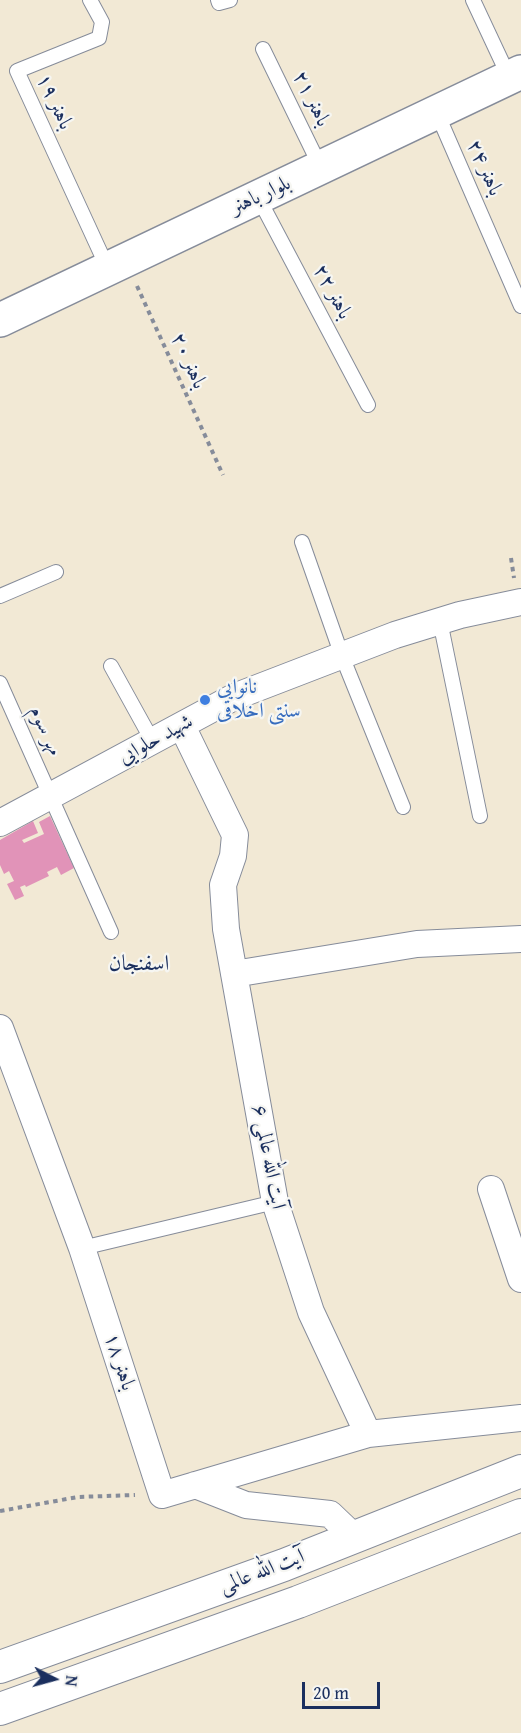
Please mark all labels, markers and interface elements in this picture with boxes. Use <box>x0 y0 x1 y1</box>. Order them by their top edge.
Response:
street label: باهنر ۲۱ <box>287 67 335 131</box>
street label: باهنر ۱۹ <box>30 70 78 134</box>
street label: باهنر ۲۴ <box>460 136 508 200</box>
street label: بلوار باهنر <box>227 171 295 221</box>
street label: باهنر ۲۲ <box>307 260 357 324</box>
street label: باهنر ۲۰ <box>164 329 212 393</box>
place label: نانوایی سنتی اخلاقی <box>217 675 301 725</box>
marker: نانوایی سنتی اخلاقی <box>198 693 212 707</box>
street label: مهر سوم <box>23 702 67 760</box>
street label: شهید حلوایی <box>114 709 198 771</box>
district label: اسفنجان <box>109 951 169 977</box>
street label: آیت الله عالمی ۶ <box>246 1103 290 1211</box>
street label: باهنر ۱۸ <box>98 1330 140 1394</box>
street label: آیت الله عالمی <box>216 1544 308 1600</box>
north arrow <box>24 1649 84 1709</box>
scale bar <box>305 1670 383 1708</box>
text: N <box>59 1674 84 1687</box>
text: 20 m <box>313 1679 349 1706</box>

